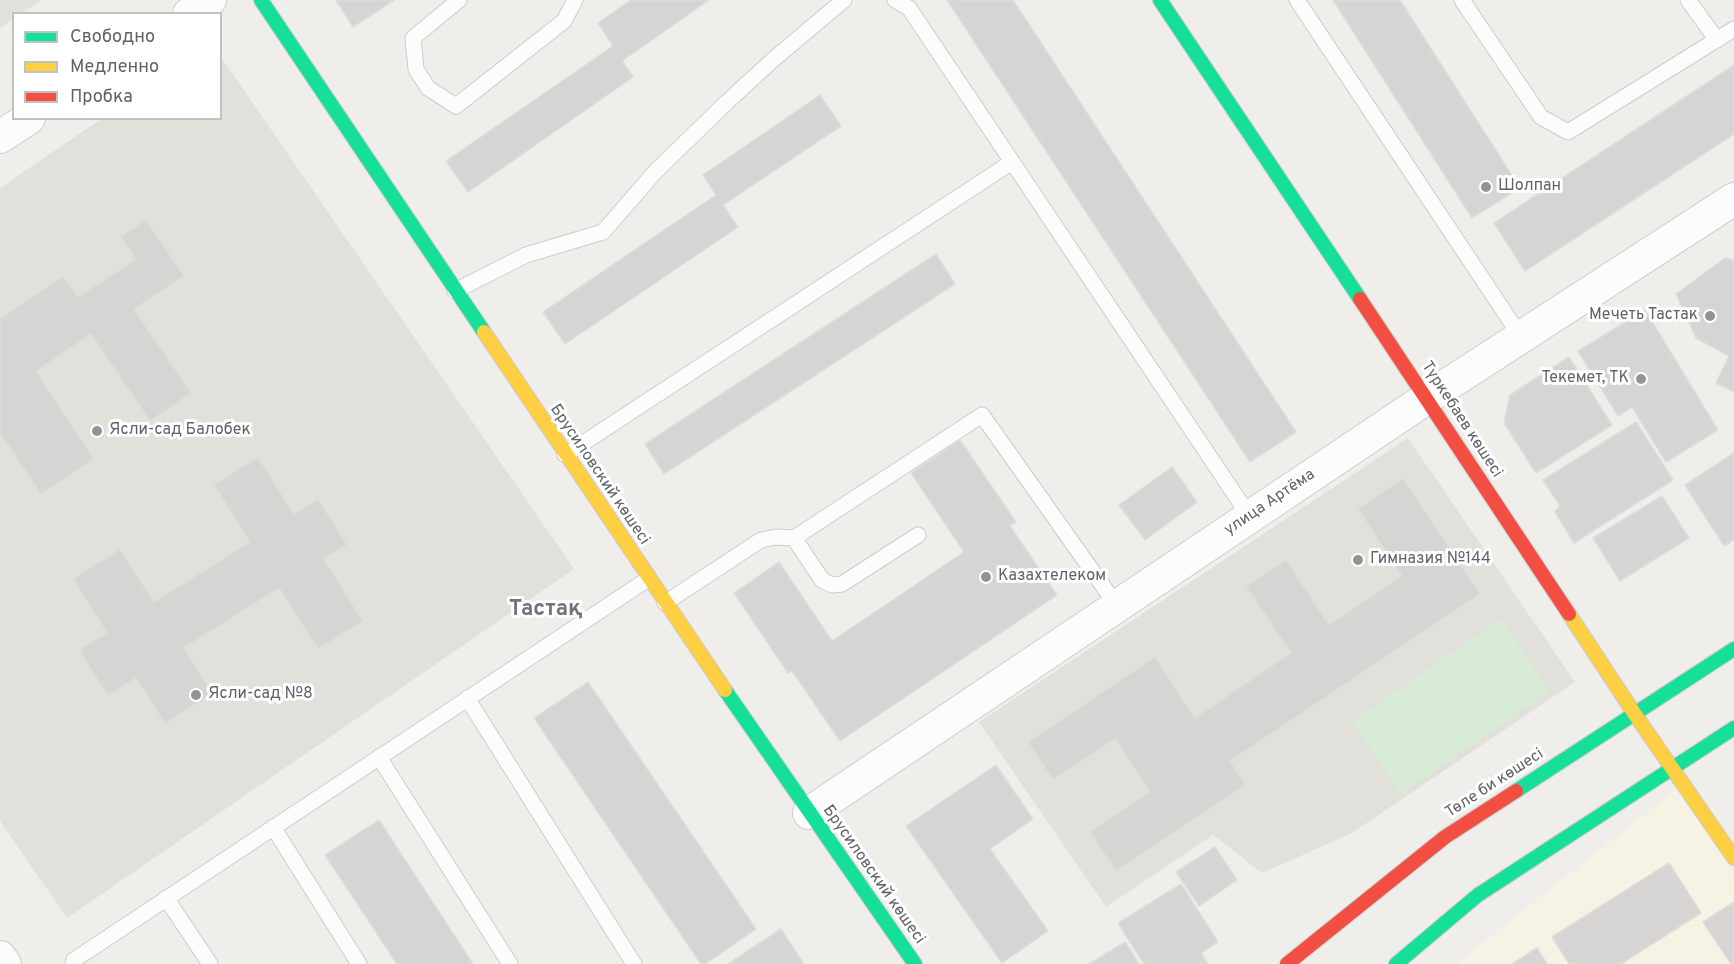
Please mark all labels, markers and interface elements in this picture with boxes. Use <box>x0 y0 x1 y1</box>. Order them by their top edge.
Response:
legend <box>12 12 222 120</box>
text: Свободно <box>70 26 155 49</box>
text: Медленно <box>70 56 159 79</box>
text: Пробка <box>70 86 133 109</box>
place label: Шолпан <box>1498 177 1561 197</box>
marker: Шолпан <box>1479 180 1493 194</box>
place label: Мечеть Тастак <box>1589 306 1698 326</box>
marker: Мечеть Тастак <box>1703 309 1717 323</box>
street label: Түркебаев көшесі <box>1416 358 1506 482</box>
place label: Текемет, ТК <box>1541 369 1629 389</box>
marker: Текемет, ТК <box>1634 372 1648 386</box>
street label: Брусиловский көшесі <box>545 401 653 549</box>
place label: Ясли-сад Балобек <box>109 421 251 441</box>
marker: Ясли-сад Балобек <box>90 424 104 438</box>
street label: улица Артёма <box>1221 466 1319 540</box>
place label: Гимназия №144 <box>1370 550 1491 570</box>
marker: Гимназия №144 <box>1351 553 1365 567</box>
place label: Казахтелеком <box>998 567 1106 587</box>
marker: Казахтелеком <box>979 570 993 584</box>
district label: Тастақ <box>509 598 583 624</box>
place label: Ясли-сад №8 <box>208 685 313 705</box>
marker: Ясли-сад №8 <box>189 688 203 702</box>
street label: Төле би көшесі <box>1442 745 1548 823</box>
street label: Брусиловский көшесі <box>818 802 928 948</box>

